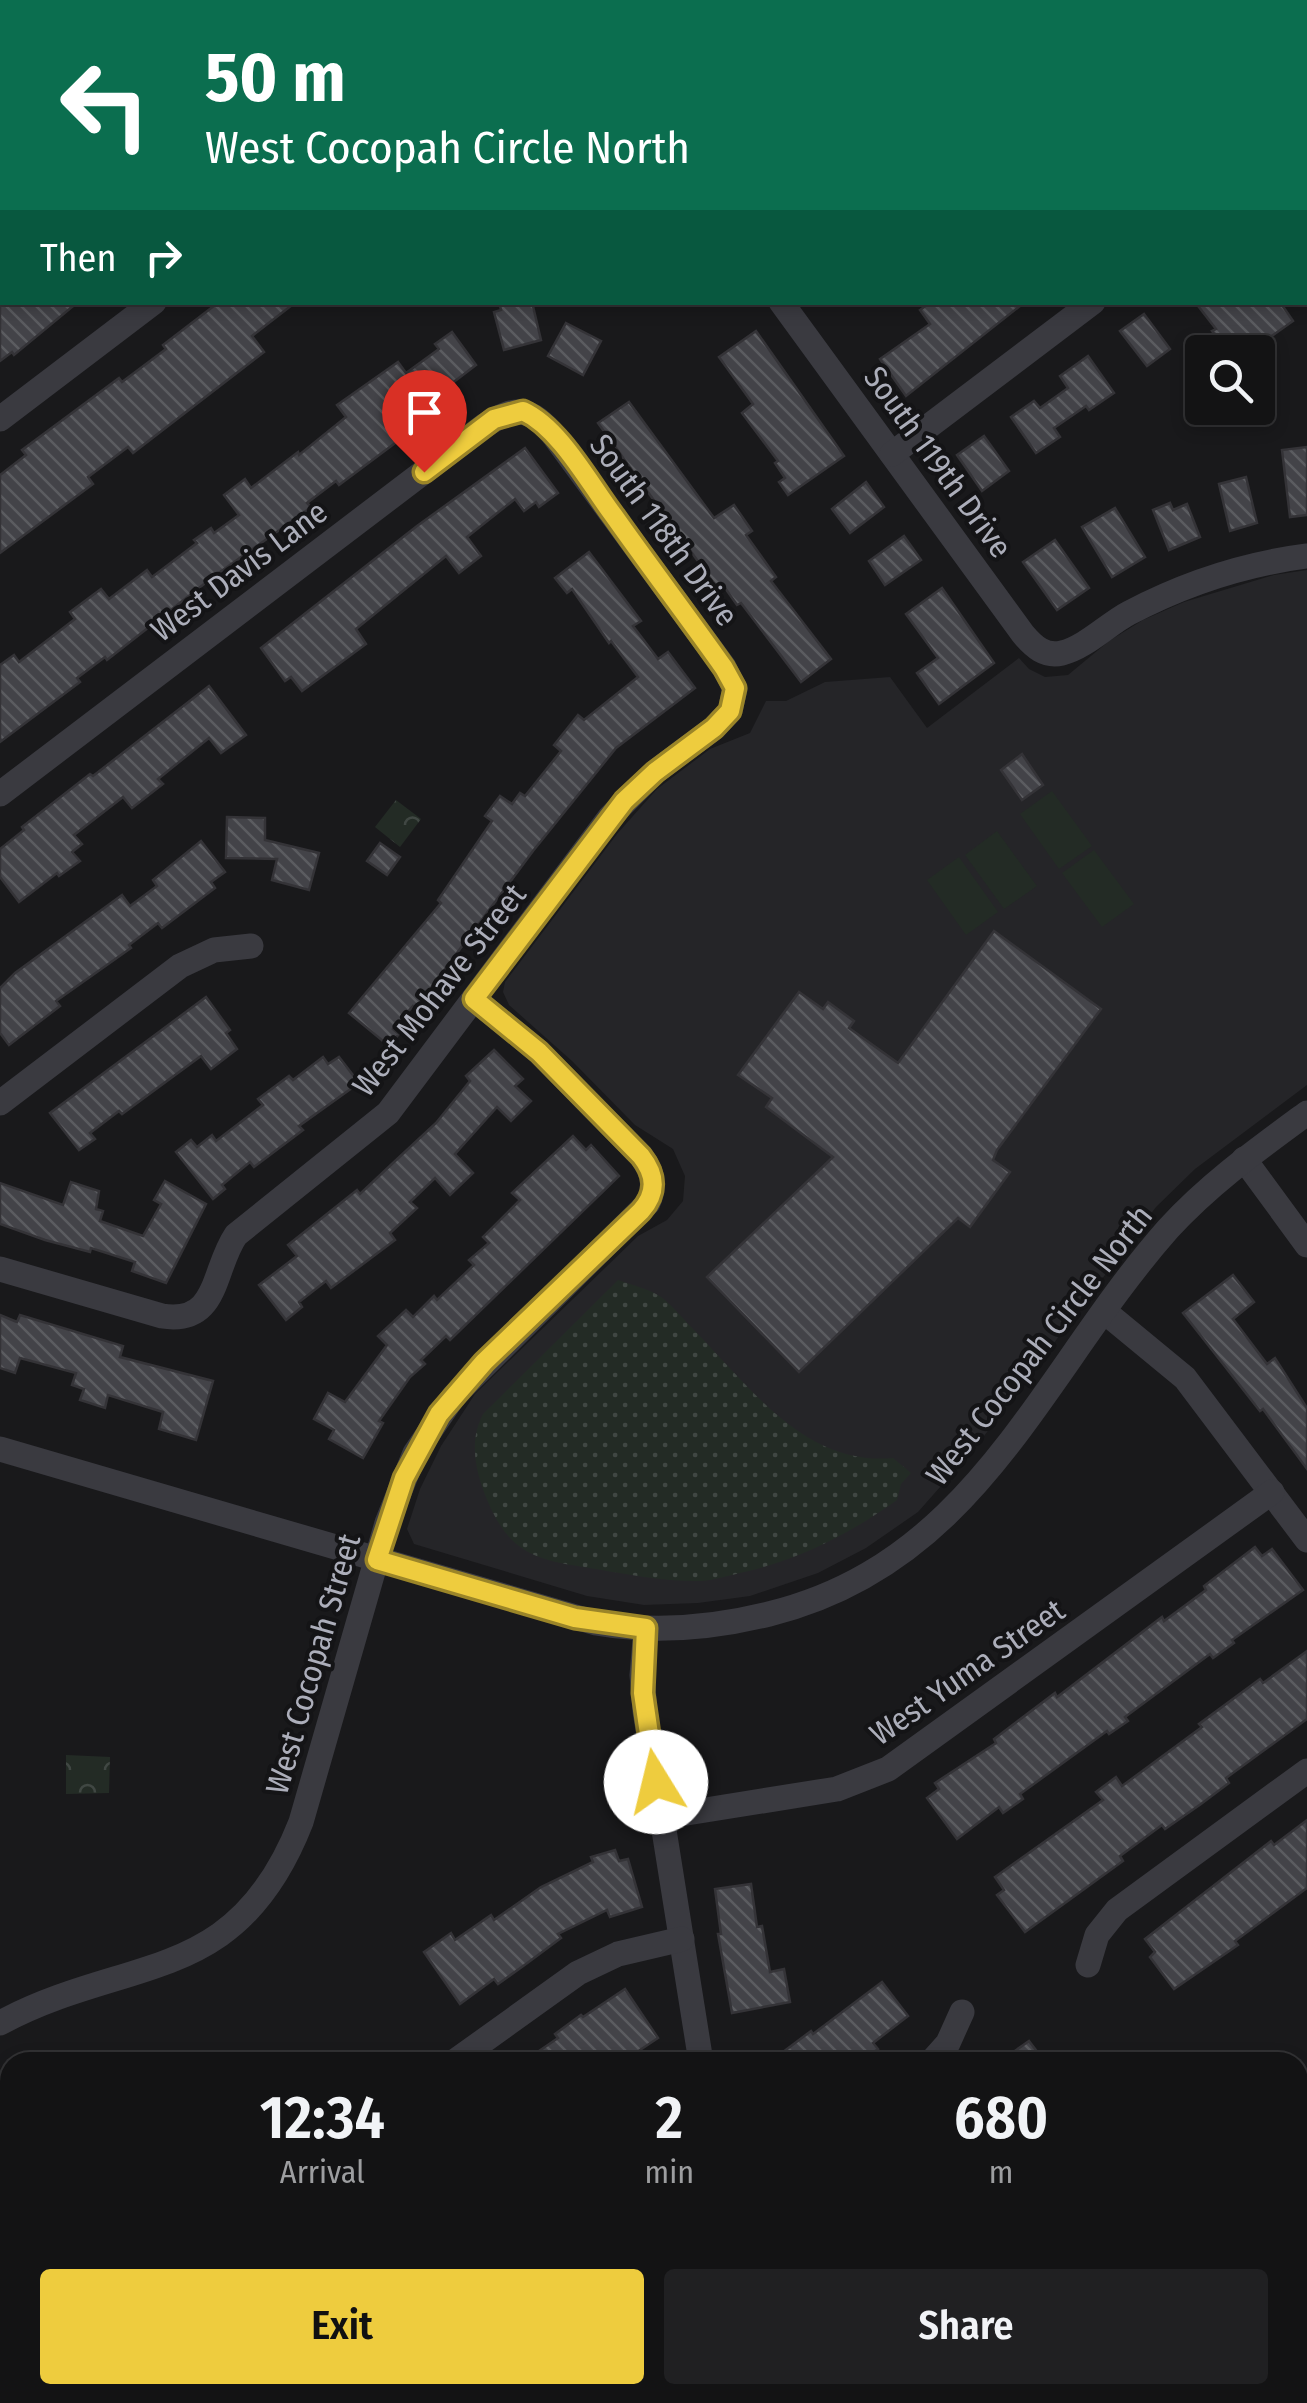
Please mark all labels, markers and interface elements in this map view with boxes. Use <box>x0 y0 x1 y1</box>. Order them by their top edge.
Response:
text: 50 m <box>205 36 346 120</box>
icon: left <box>40 40 170 170</box>
text: West Cocopah Circle North <box>205 121 690 175</box>
icon: right <box>136 230 191 285</box>
text: Then <box>40 235 116 281</box>
map controls <box>1185 335 1275 425</box>
button: search <box>1185 335 1275 425</box>
street label: South 119th Drive <box>856 359 1020 565</box>
pin <box>382 370 467 473</box>
icon: arrive <box>397 385 452 440</box>
street label: South 118th Drive <box>582 427 746 633</box>
street label: West Davis Lane <box>144 493 334 649</box>
street label: West Mohave Street <box>344 876 534 1104</box>
street label: West Cocopah Circle North <box>918 1197 1160 1493</box>
street label: West Cocopah Street <box>258 1529 368 1799</box>
street label: West Yuma Street <box>862 1591 1072 1753</box>
position arrow <box>604 1730 708 1834</box>
text: 12:34 <box>260 2082 385 2154</box>
text: 2 <box>656 2082 683 2154</box>
text: 680 <box>954 2082 1048 2154</box>
text: Arrival <box>280 2153 365 2191</box>
text: min <box>645 2153 694 2191</box>
text: m <box>989 2153 1013 2191</box>
button: Exit <box>40 2269 644 2384</box>
button: Share <box>664 2269 1268 2384</box>

